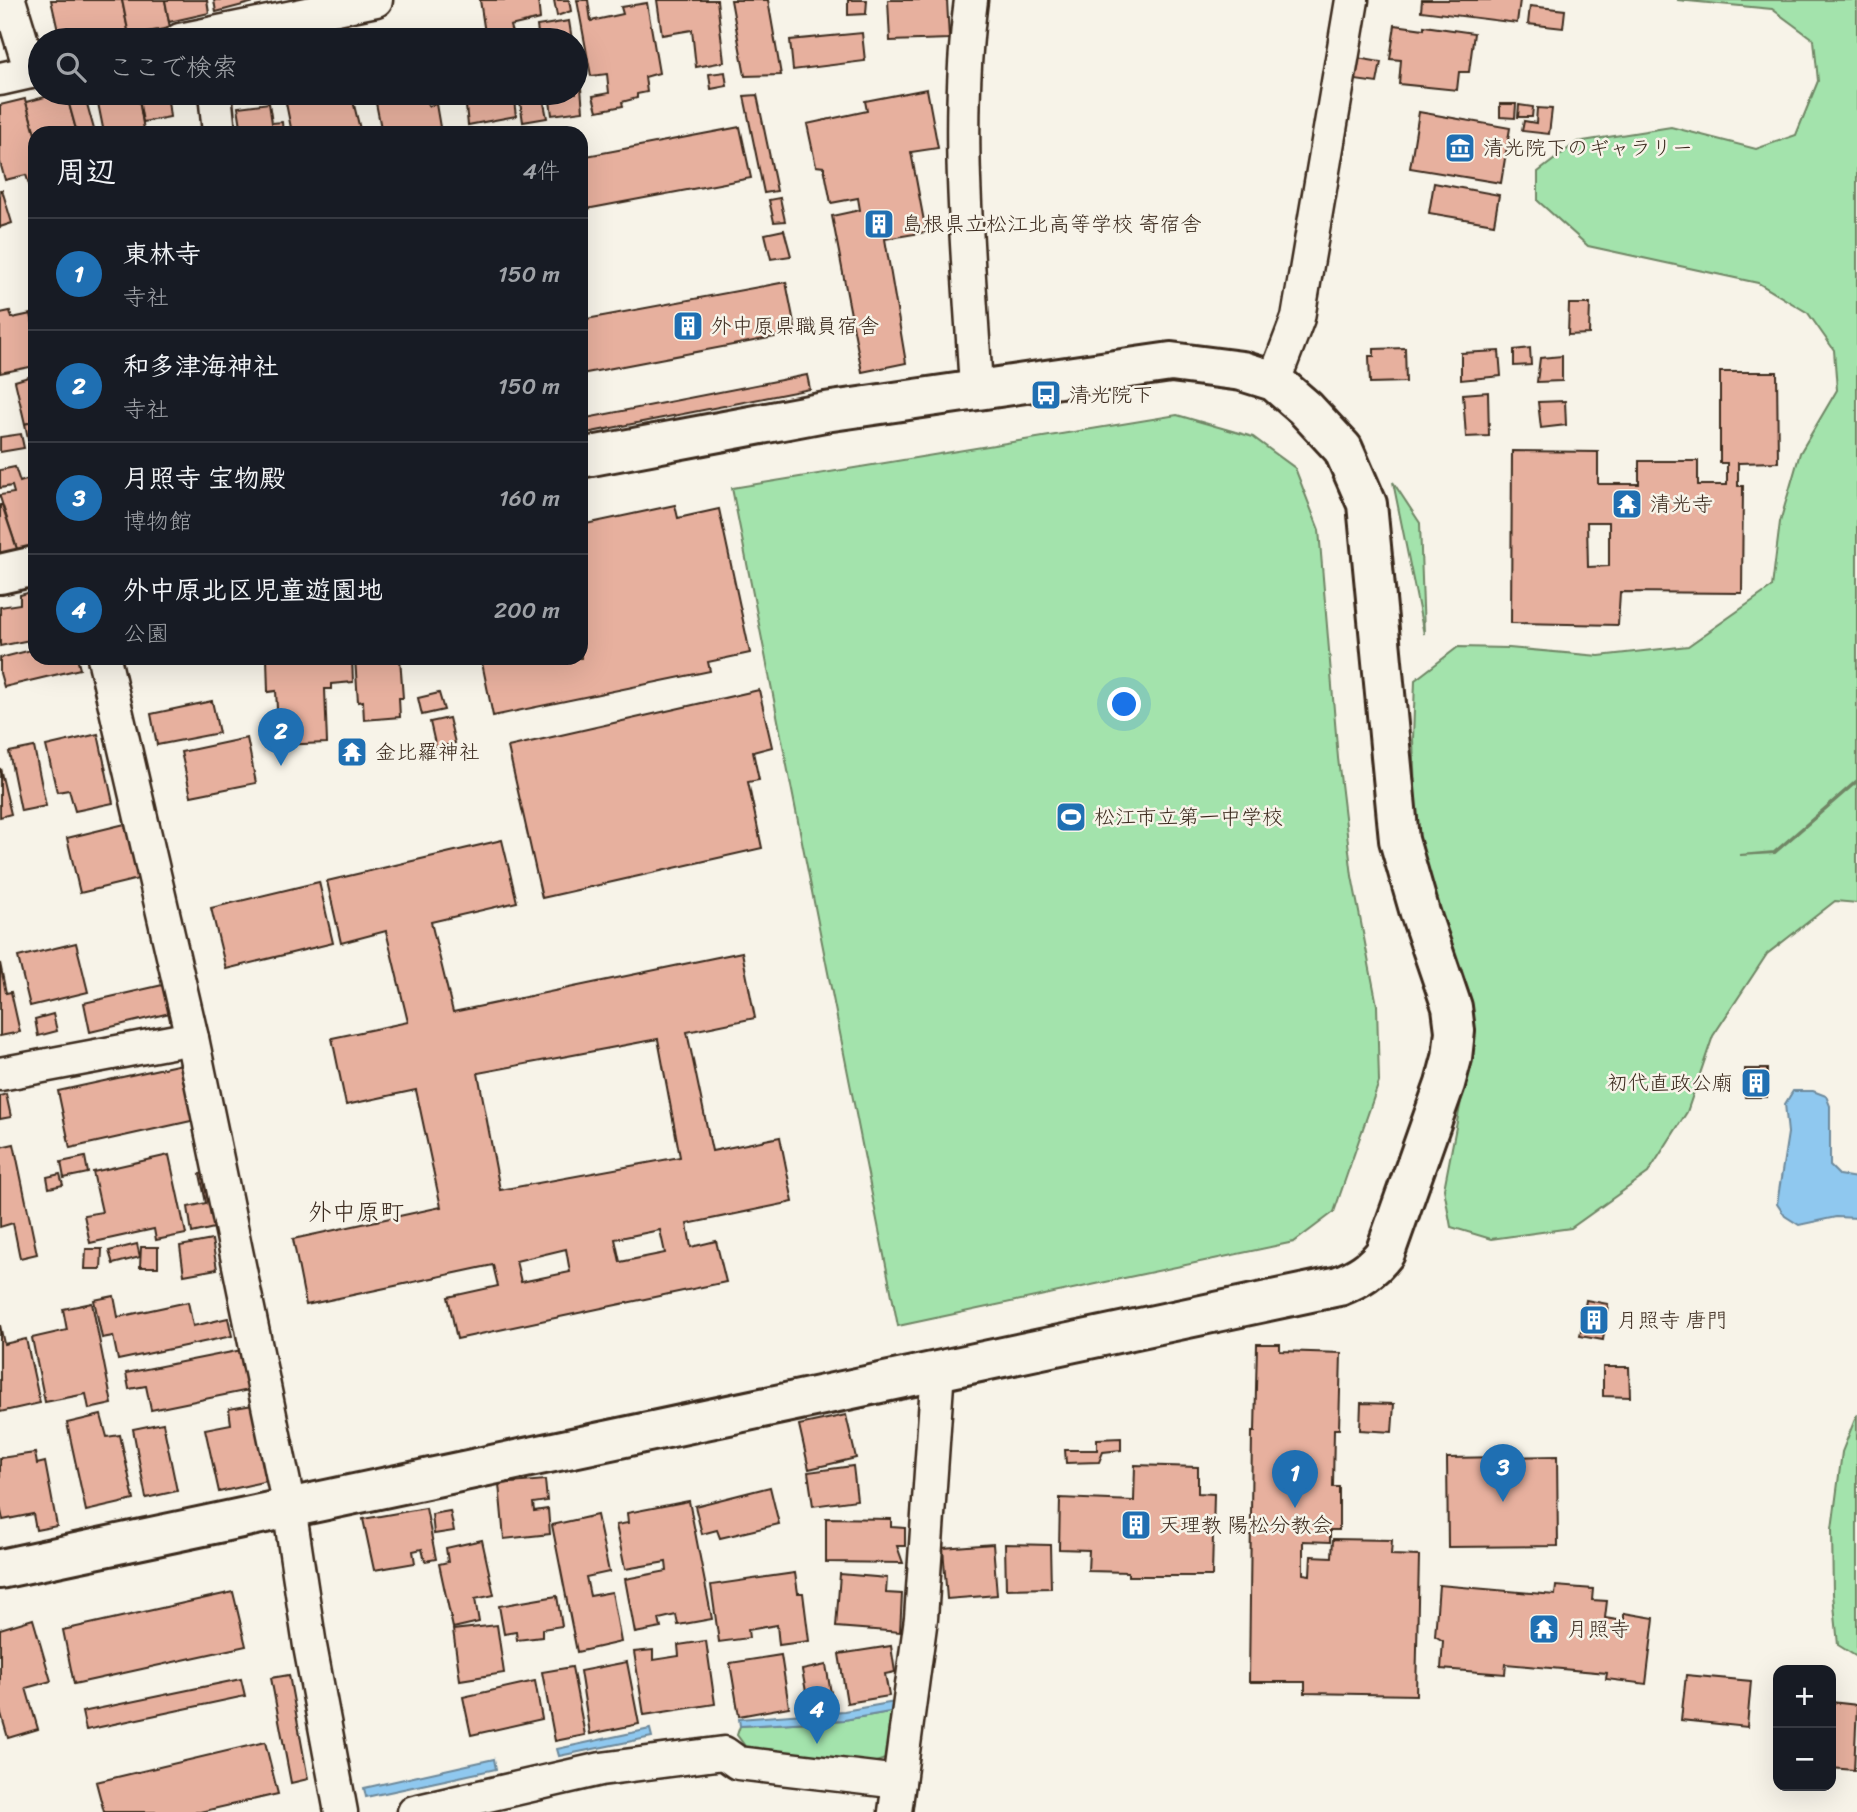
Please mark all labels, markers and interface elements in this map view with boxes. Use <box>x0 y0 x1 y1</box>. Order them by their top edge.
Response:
search box <box>28 28 588 105</box>
text: ここで検索 <box>108 44 238 90</box>
icon: search <box>52 48 90 86</box>
place label: 清光院下のギャラリー <box>1483 129 1693 167</box>
museum icon: 清光院下のギャラリー <box>1443 131 1477 165</box>
text: 周辺 <box>56 145 116 199</box>
text: 4件 <box>523 151 560 192</box>
place label: 島根県立松江北高等学校 寄宿舎 <box>902 205 1201 243</box>
building icon: 島根県立松江北高等学校 寄宿舎 <box>862 207 896 241</box>
text: 東林寺 <box>123 231 201 277</box>
text: 1 <box>74 254 84 295</box>
text: 150 m <box>498 254 560 295</box>
text: 寺社 <box>123 277 169 318</box>
place label: 外中原県職員宿舎 <box>711 307 879 345</box>
building icon: 外中原県職員宿舎 <box>671 309 705 343</box>
text: 和多津海神社 <box>123 343 279 389</box>
text: 2 <box>72 366 86 407</box>
text: 150 m <box>498 366 560 407</box>
place label: 清光院下 <box>1069 376 1153 414</box>
bus stop icon: 清光院下 <box>1029 378 1063 412</box>
text: 寺社 <box>123 389 169 430</box>
text: 月照寺 宝物殿 <box>123 455 286 501</box>
text: 3 <box>73 478 85 519</box>
text: 160 m <box>499 478 560 519</box>
place label: 清光寺 <box>1650 485 1713 523</box>
temple icon: 清光寺 <box>1610 487 1644 521</box>
text: 博物館 <box>123 501 192 542</box>
text: 外中原北区児童遊園地 <box>123 567 383 613</box>
text: 4 <box>72 590 86 631</box>
text: 200 m <box>494 590 560 631</box>
text: 公園 <box>123 613 169 654</box>
your location <box>1107 687 1141 721</box>
pin: 2 <box>258 708 304 766</box>
place label: 金比羅神社 <box>375 733 480 771</box>
temple icon: 金比羅神社 <box>335 735 369 769</box>
place label: 松江市立第一中学校 <box>1094 798 1283 836</box>
sports icon: 松江市立第一中学校 <box>1054 800 1088 834</box>
place label: 初代直政公廟 <box>1607 1064 1733 1102</box>
building icon: 初代直政公廟 <box>1739 1066 1773 1100</box>
district label: 外中原町 <box>308 1191 404 1233</box>
place label: 月照寺 唐門 <box>1617 1301 1727 1339</box>
building icon: 月照寺 唐門 <box>1577 1303 1611 1337</box>
pin: 3 <box>1480 1444 1526 1502</box>
pin: 1 <box>1272 1450 1318 1508</box>
place label: 天理教 陽松分教会 <box>1159 1506 1332 1544</box>
building icon: 天理教 陽松分教会 <box>1119 1508 1153 1542</box>
place label: 月照寺 <box>1567 1610 1630 1648</box>
temple icon: 月照寺 <box>1527 1612 1561 1646</box>
map controls <box>1773 1665 1836 1791</box>
button: + <box>1773 1665 1836 1728</box>
pin: 4 <box>794 1686 840 1744</box>
button: − <box>1773 1728 1836 1791</box>

